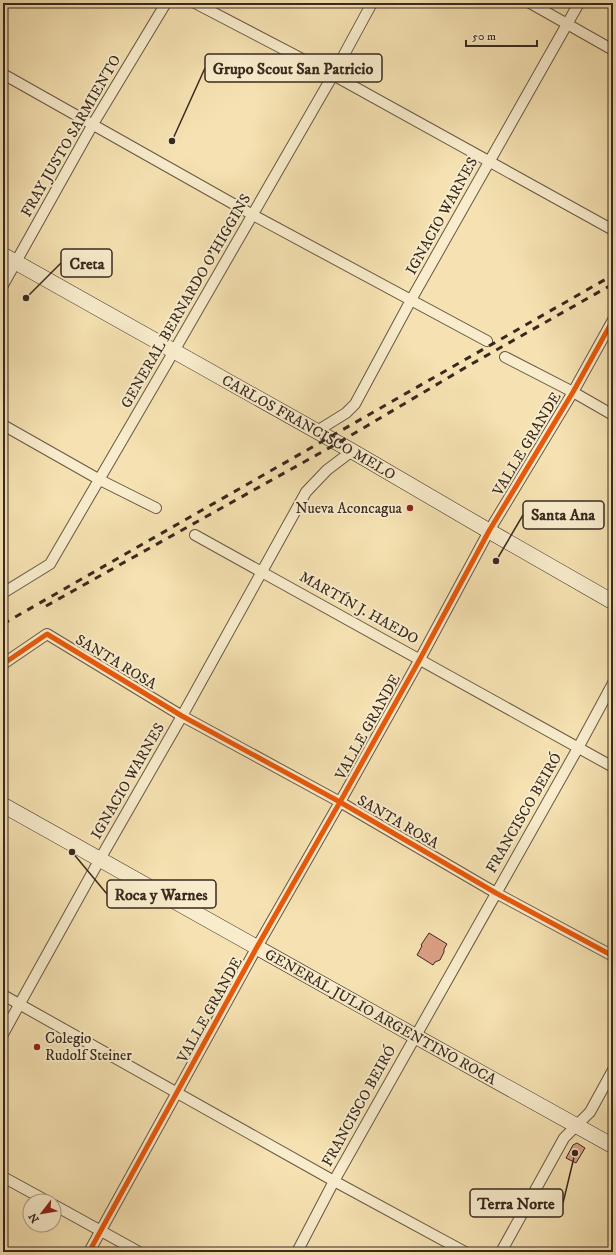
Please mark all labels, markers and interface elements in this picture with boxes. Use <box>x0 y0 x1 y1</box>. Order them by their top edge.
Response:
scale bar <box>466 22 537 48</box>
text: 50 m <box>472 29 496 44</box>
street label: FRAY JUSTO SARMIENTO <box>17 52 125 220</box>
callout: Grupo Scout San Patricio <box>205 54 382 82</box>
text: Grupo Scout San Patricio <box>213 59 373 79</box>
street label: IGNACIO WARNES <box>402 154 482 278</box>
street label: GENERAL BERNARDO O'HIGGINS <box>117 190 255 412</box>
callout: Creta <box>61 249 112 277</box>
text: Creta <box>69 254 106 274</box>
street label: CARLOS FRANCISCO MELO <box>219 370 399 484</box>
street label: VALLE GRANDE <box>488 388 566 500</box>
place label: Nueva Aconcagua <box>296 499 403 518</box>
callout: Santa Ana <box>523 501 604 529</box>
marker: Nueva Aconcagua <box>405 503 415 513</box>
text: Santa Ana <box>531 505 596 525</box>
street label: MARTÍN J. HAEDO <box>296 566 422 649</box>
street label: SANTA ROSA <box>72 630 160 694</box>
street label: VALLE GRANDE <box>331 671 405 784</box>
street label: IGNACIO WARNES <box>87 719 169 843</box>
street label: FRANCISCO BEIRÓ <box>482 750 566 876</box>
street label: SANTA ROSA <box>354 791 443 853</box>
callout: Roca y Warnes <box>107 880 216 908</box>
text: Roca y Warnes <box>114 885 208 905</box>
street label: GENERAL JULIO ARGENTINO ROCA <box>262 944 500 1089</box>
street label: VALLE GRANDE <box>173 954 247 1067</box>
place label: Colegio Rudolf Steiner <box>45 1029 132 1065</box>
marker: Colegio Rudolf Steiner <box>32 1042 42 1052</box>
street label: FRANCISCO BEIRÓ <box>318 1042 400 1170</box>
callout: Terra Norte <box>470 1189 563 1217</box>
north arrow <box>22 1193 62 1233</box>
text: Terra Norte <box>476 1194 555 1214</box>
text: N <box>26 1210 43 1225</box>

